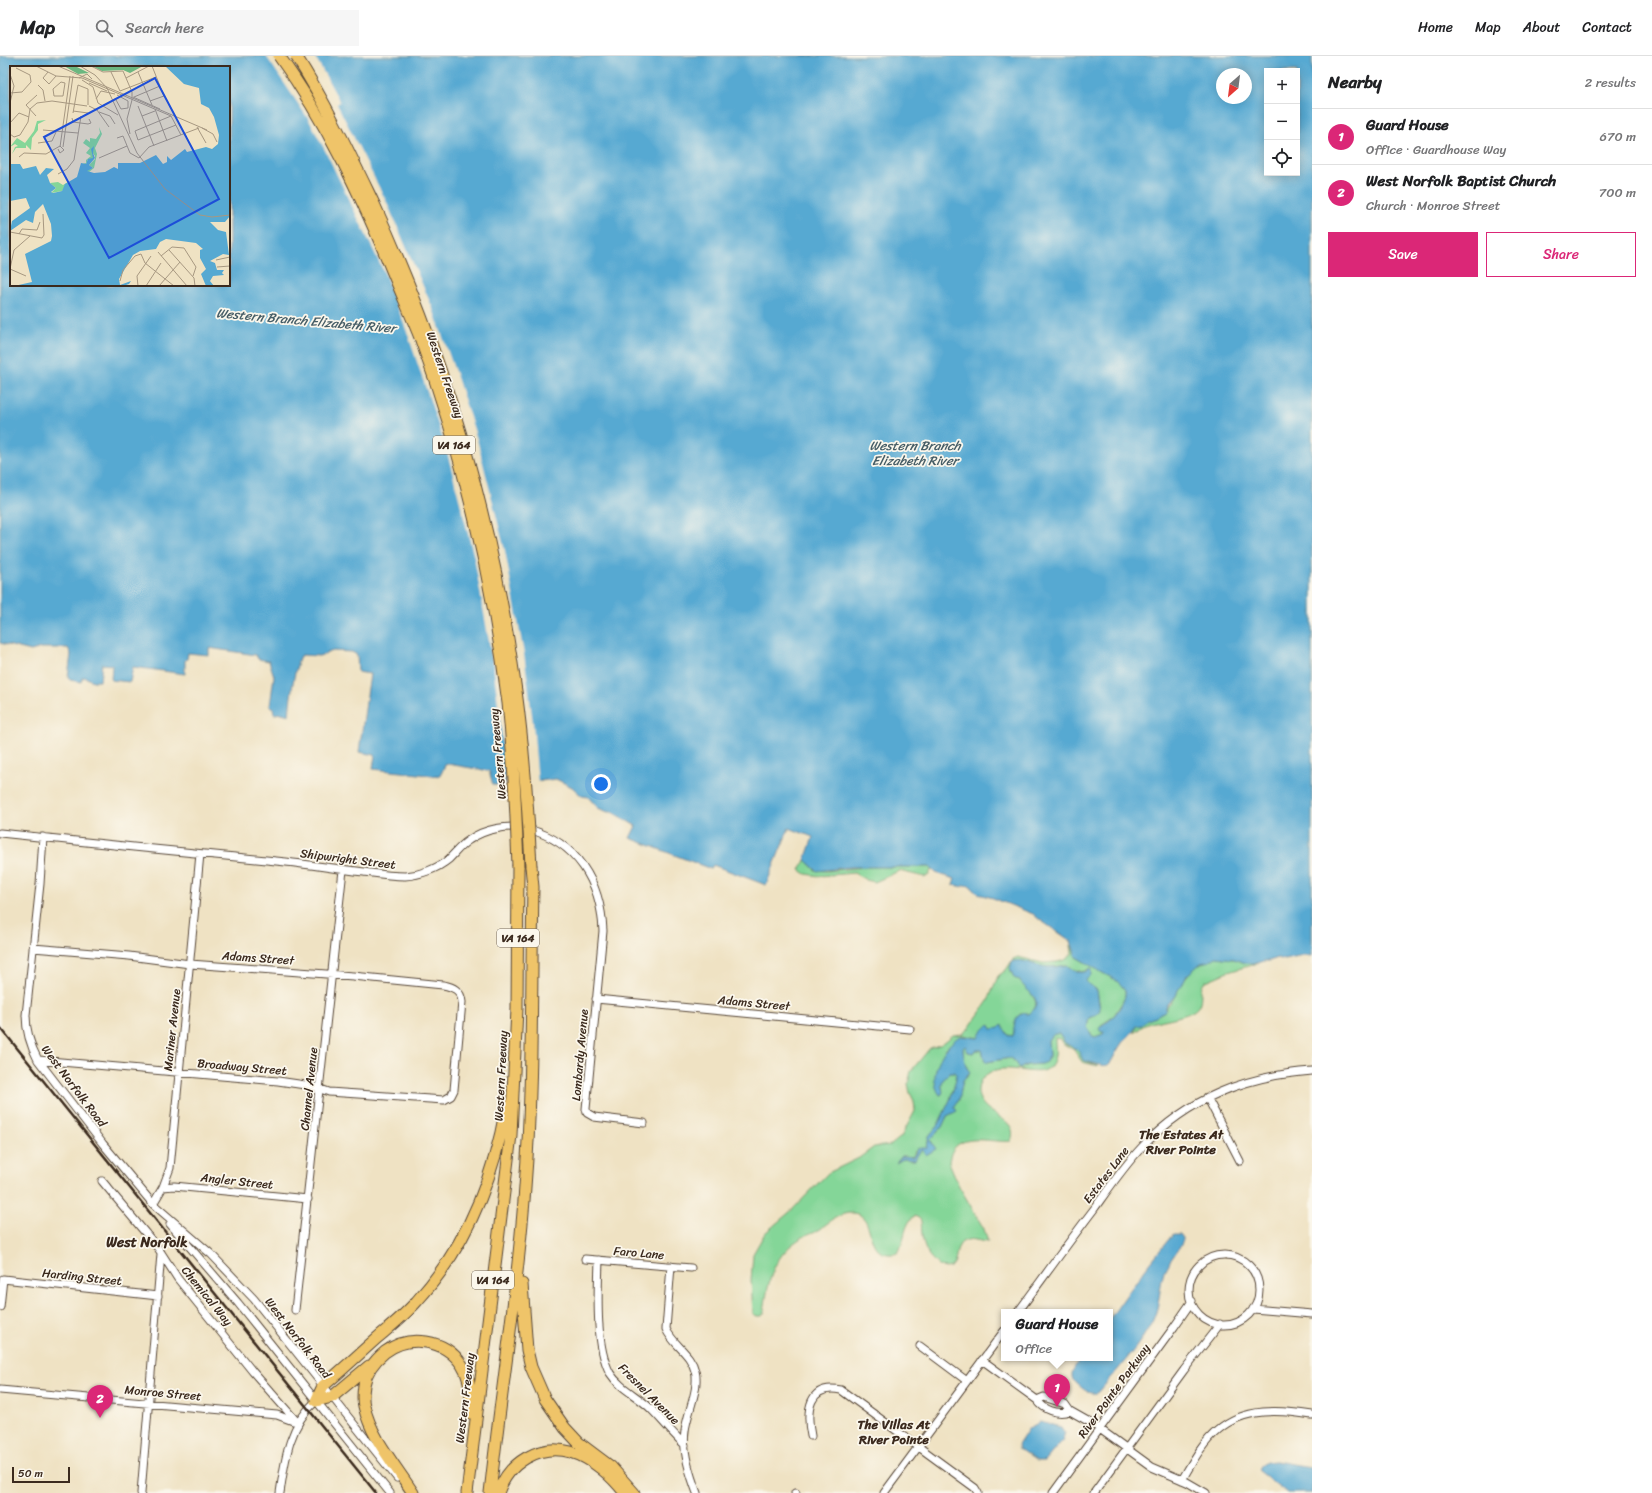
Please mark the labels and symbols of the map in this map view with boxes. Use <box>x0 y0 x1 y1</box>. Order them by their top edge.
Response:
inset map <box>10 66 230 286</box>
north arrow <box>1216 68 1252 104</box>
water label: Western Branch Elizabeth River <box>215 301 399 340</box>
street label: Western Freeway <box>420 328 470 422</box>
water label: Western Branch Elizabeth River <box>869 434 962 472</box>
road number: VA 164 <box>433 436 475 454</box>
street label: Western Freeway <box>483 707 513 800</box>
your location <box>591 774 611 794</box>
street label: Shipwright Street <box>299 842 397 876</box>
road number: VA 164 <box>497 929 539 947</box>
street label: Adams Street <box>220 944 296 972</box>
street label: Mariner Avenue <box>157 988 187 1072</box>
street label: Adams Street <box>716 989 792 1017</box>
street label: Lombardy Avenue <box>565 1008 595 1102</box>
street label: Western Freeway <box>488 1029 514 1122</box>
street label: West Norfolk Road <box>36 1040 113 1133</box>
street label: Channel Avenue <box>294 1046 324 1132</box>
street label: Broadway Street <box>196 1052 288 1082</box>
district label: The Estates At River Pointe <box>1139 1123 1224 1161</box>
street label: Estates Lane <box>1077 1142 1135 1208</box>
street label: Angler Street <box>199 1166 274 1196</box>
district label: West Norfolk <box>106 1230 188 1255</box>
street label: Faro Lane <box>613 1240 665 1266</box>
street label: Chemical Way <box>176 1261 239 1332</box>
street label: Harding Street <box>41 1262 123 1292</box>
road number: VA 164 <box>472 1271 514 1289</box>
street label: West Norfolk Road <box>259 1292 338 1385</box>
street label: River Pointe Parkway <box>1072 1338 1157 1443</box>
street label: Western Freeway <box>449 1351 482 1444</box>
street label: Fresnel Avenue <box>613 1358 685 1430</box>
pin: 1 <box>1044 1374 1070 1407</box>
street label: Monroe Street <box>124 1379 202 1407</box>
pin: 2 <box>87 1385 113 1418</box>
district label: The Villas At River Pointe <box>858 1413 931 1451</box>
scale bar <box>12 1465 70 1484</box>

